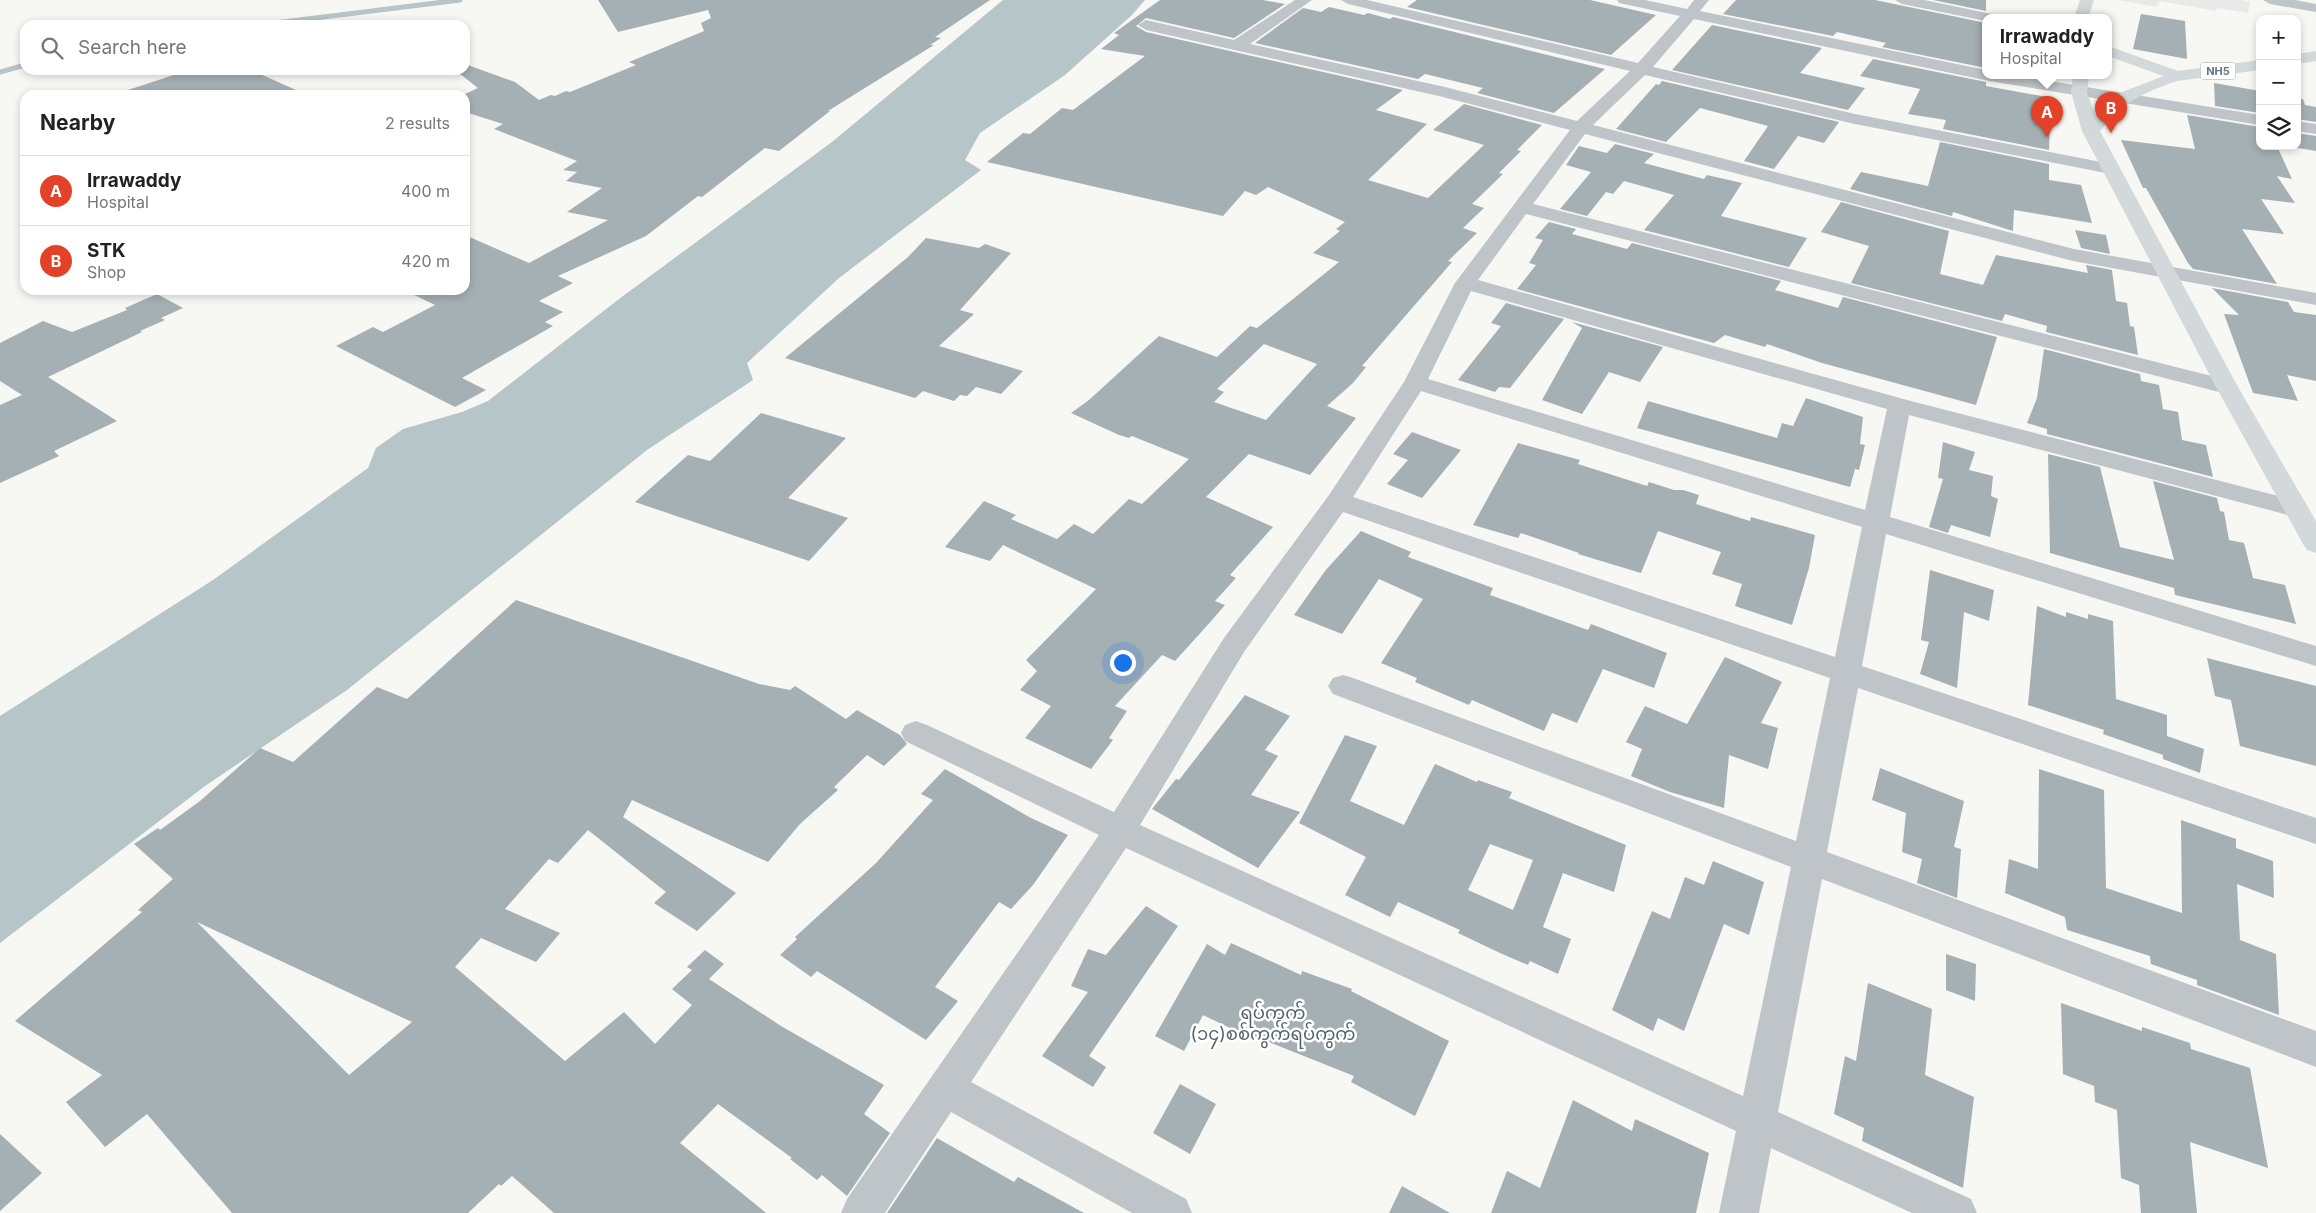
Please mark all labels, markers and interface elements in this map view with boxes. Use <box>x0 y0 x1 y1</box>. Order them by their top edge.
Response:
popup <box>1982 14 2112 79</box>
map controls <box>2256 15 2301 150</box>
button: + <box>2256 15 2301 60</box>
search box <box>20 20 470 75</box>
text: Irrawaddy <box>2000 25 2094 48</box>
icon: search <box>38 34 66 62</box>
text: Search here <box>78 36 187 59</box>
text: Hospital <box>2000 48 2062 68</box>
button: − <box>2256 60 2301 105</box>
road number: NH5 <box>2200 62 2236 80</box>
pin: B <box>2095 92 2127 133</box>
pin: A <box>2031 96 2063 137</box>
button: layers <box>2256 105 2301 150</box>
text: Nearby <box>40 110 115 135</box>
text: 2 results <box>385 113 450 133</box>
text: Irrawaddy <box>87 169 181 192</box>
text: A <box>50 181 62 201</box>
text: 400 m <box>401 181 450 201</box>
text: Hospital <box>87 192 149 212</box>
text: STK <box>87 239 126 262</box>
text: B <box>51 251 61 271</box>
text: 420 m <box>401 251 450 271</box>
text: Shop <box>87 262 126 282</box>
your location <box>1110 650 1136 676</box>
district label: ရပ်ကွက် (၁၄)စစ်ကွက်ရပ်ကွက် <box>1190 1000 1356 1049</box>

